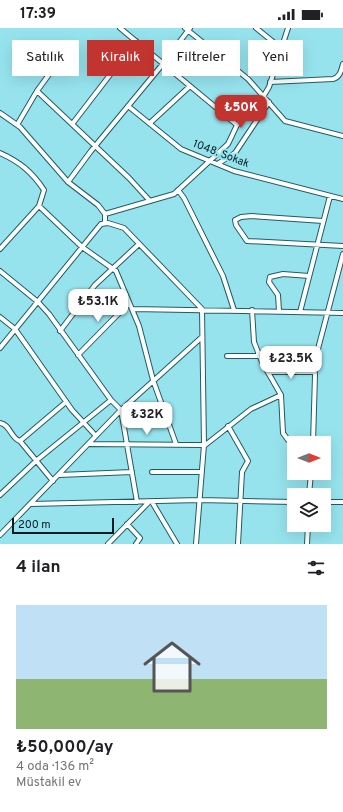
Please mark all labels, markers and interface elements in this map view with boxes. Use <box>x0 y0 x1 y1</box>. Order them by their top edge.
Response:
text: 17:39 <box>20 5 56 24</box>
chip: Satılık <box>12 40 79 76</box>
chip: Kiralık <box>87 40 154 76</box>
chip: Filtreler <box>162 40 240 76</box>
chip: Yeni <box>248 40 303 76</box>
pin: ₺50K <box>217 95 265 129</box>
text: ₺50K <box>224 100 258 116</box>
street label: 1048. Sokak <box>191 137 251 171</box>
pin: ₺53.1K <box>65 289 131 323</box>
text: ₺53.1K <box>77 294 119 310</box>
pin: ₺23.5K <box>258 346 324 380</box>
text: ₺23.5K <box>269 351 313 367</box>
pin: ₺32K <box>123 402 171 436</box>
text: ₺32K <box>130 407 164 423</box>
north arrow <box>287 436 331 480</box>
map controls <box>287 436 331 532</box>
button: layers <box>287 488 331 532</box>
scale bar <box>12 516 114 535</box>
text: 200 m <box>18 518 51 532</box>
text: 4 ilan <box>16 557 61 579</box>
icon: filters <box>305 557 327 579</box>
icon: home <box>136 631 208 703</box>
text: ₺50,000/ay <box>16 737 113 759</box>
text: 4 oda · 136 m² <box>16 759 94 775</box>
text: Müstakil ev <box>16 775 81 791</box>

